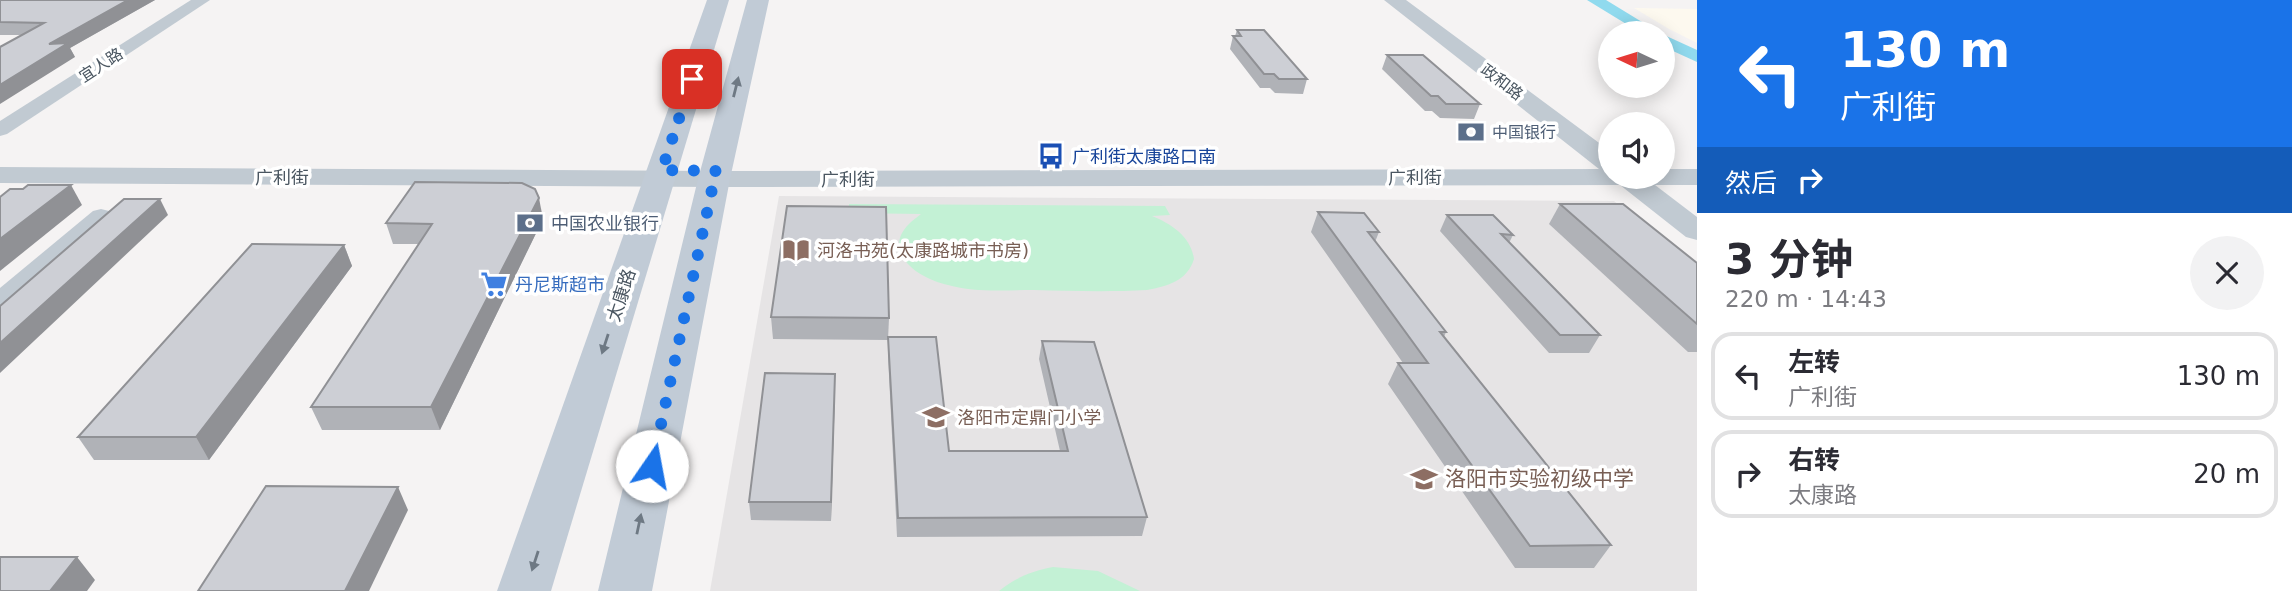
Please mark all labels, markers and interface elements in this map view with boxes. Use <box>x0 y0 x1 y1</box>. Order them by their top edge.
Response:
north arrow <box>1598 21 1675 98</box>
map controls <box>1598 21 1675 189</box>
text: 130 m <box>1840 22 2010 79</box>
icon: left <box>1725 28 1816 119</box>
street label: 宜人路 <box>76 44 126 86</box>
pin <box>662 49 722 109</box>
icon: arrive <box>673 60 711 98</box>
street label: 政和路 <box>1477 60 1527 104</box>
one-way arrow <box>731 76 742 98</box>
text: 广利街 <box>1840 88 1936 126</box>
button: sound <box>1598 112 1675 189</box>
bank icon: 中国银行 <box>1456 117 1486 147</box>
place label: 中国银行 <box>1492 123 1556 142</box>
bus stop icon: 广利街太康路口南 <box>1036 141 1066 171</box>
place label: 广利街太康路口南 <box>1072 146 1216 167</box>
icon: right <box>1791 161 1829 199</box>
street label: 广利街 <box>255 167 309 188</box>
street label: 广利街 <box>1388 167 1442 188</box>
text: 然后 <box>1725 168 1777 198</box>
street label: 广利街 <box>821 169 875 190</box>
bank icon: 中国农业银行 <box>515 208 545 238</box>
place label: 中国农业银行 <box>551 213 659 234</box>
library icon: 河洛书苑(太康路城市书房) <box>781 235 811 265</box>
text: 3 分钟 <box>1725 235 1853 284</box>
button: close <box>2190 236 2264 310</box>
place label: 河洛书苑(太康路城市书房) <box>817 240 1029 261</box>
street label: 太康路 <box>603 266 639 324</box>
supermarket icon: 丹尼斯超市 <box>479 269 509 299</box>
place label: 丹尼斯超市 <box>515 274 605 295</box>
text: 220 m · 14:43 <box>1725 286 1887 312</box>
one-way arrow <box>600 334 610 355</box>
text: 左转 <box>1788 347 1840 377</box>
icon: left <box>1729 357 1767 395</box>
text: 130 m <box>2177 361 2260 391</box>
text: 广利街 <box>1788 384 1857 410</box>
school or university icon: 洛阳市定鼎门小学 <box>921 402 951 432</box>
place label: 洛阳市定鼎门小学 <box>957 407 1101 428</box>
position arrow <box>615 429 689 503</box>
text: 右转 <box>1788 445 1840 475</box>
icon: right <box>1729 455 1767 493</box>
text: 20 m <box>2193 459 2260 489</box>
school or university icon: 洛阳市实验初级中学 <box>1409 464 1439 494</box>
place label: 洛阳市实验初级中学 <box>1445 467 1634 491</box>
text: 太康路 <box>1788 482 1857 508</box>
one-way arrow <box>634 513 645 535</box>
one-way arrow <box>529 550 540 571</box>

